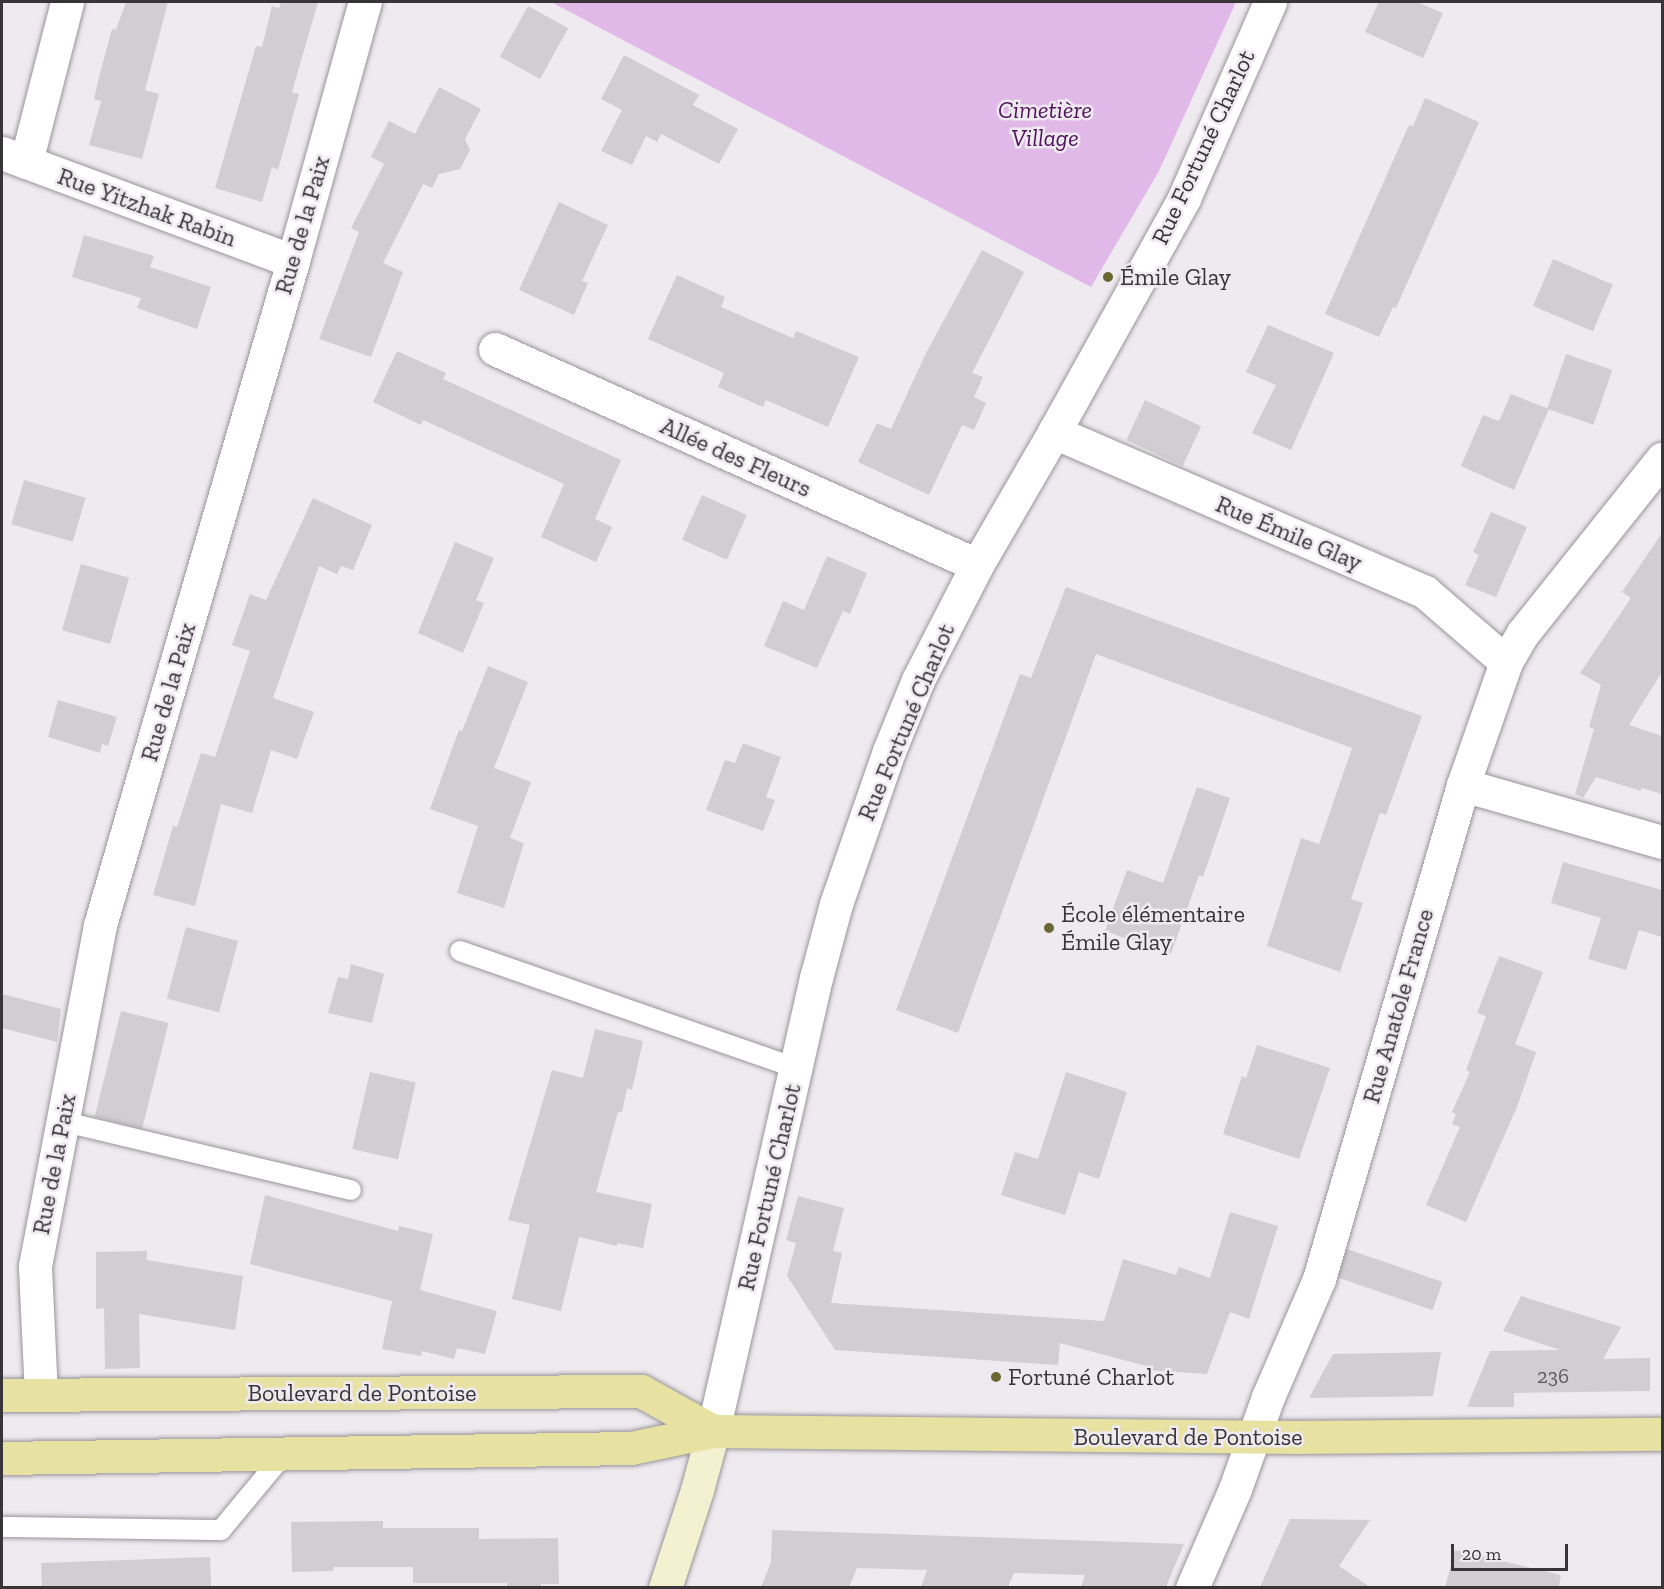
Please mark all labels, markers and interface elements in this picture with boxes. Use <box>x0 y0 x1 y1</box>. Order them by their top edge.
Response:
street label: Rue Fortuné Charlot <box>1145 45 1261 249</box>
park label: Cimetière Village <box>998 96 1092 152</box>
street label: Rue de la Paix <box>269 152 335 298</box>
street label: Rue Yitzhak Rabin <box>53 161 241 253</box>
place label: Émile Glay <box>1120 263 1231 291</box>
marker: Émile Glay <box>1101 270 1115 284</box>
street label: Allée des Fleurs <box>656 411 816 503</box>
street label: Rue Émile Glay <box>1212 489 1366 577</box>
street label: Rue de la Paix <box>135 619 201 765</box>
street label: Rue Fortuné Charlot <box>851 619 961 825</box>
place label: École élémentaire Émile Glay <box>1061 900 1245 956</box>
street label: Rue Anatole France <box>1356 905 1440 1107</box>
marker: École élémentaire Émile Glay <box>1042 921 1056 935</box>
street label: Rue Fortuné Charlot <box>731 1081 807 1293</box>
street label: Rue de la Paix <box>26 1091 82 1237</box>
place label: Fortuné Charlot <box>1008 1363 1174 1391</box>
house number: 236 <box>1537 1363 1569 1389</box>
marker: Fortuné Charlot <box>989 1370 1003 1384</box>
street label: Boulevard de Pontoise <box>248 1379 476 1407</box>
street label: Boulevard de Pontoise <box>1074 1423 1302 1451</box>
scale bar <box>1454 1532 1571 1570</box>
text: 20 m <box>1462 1543 1501 1565</box>

